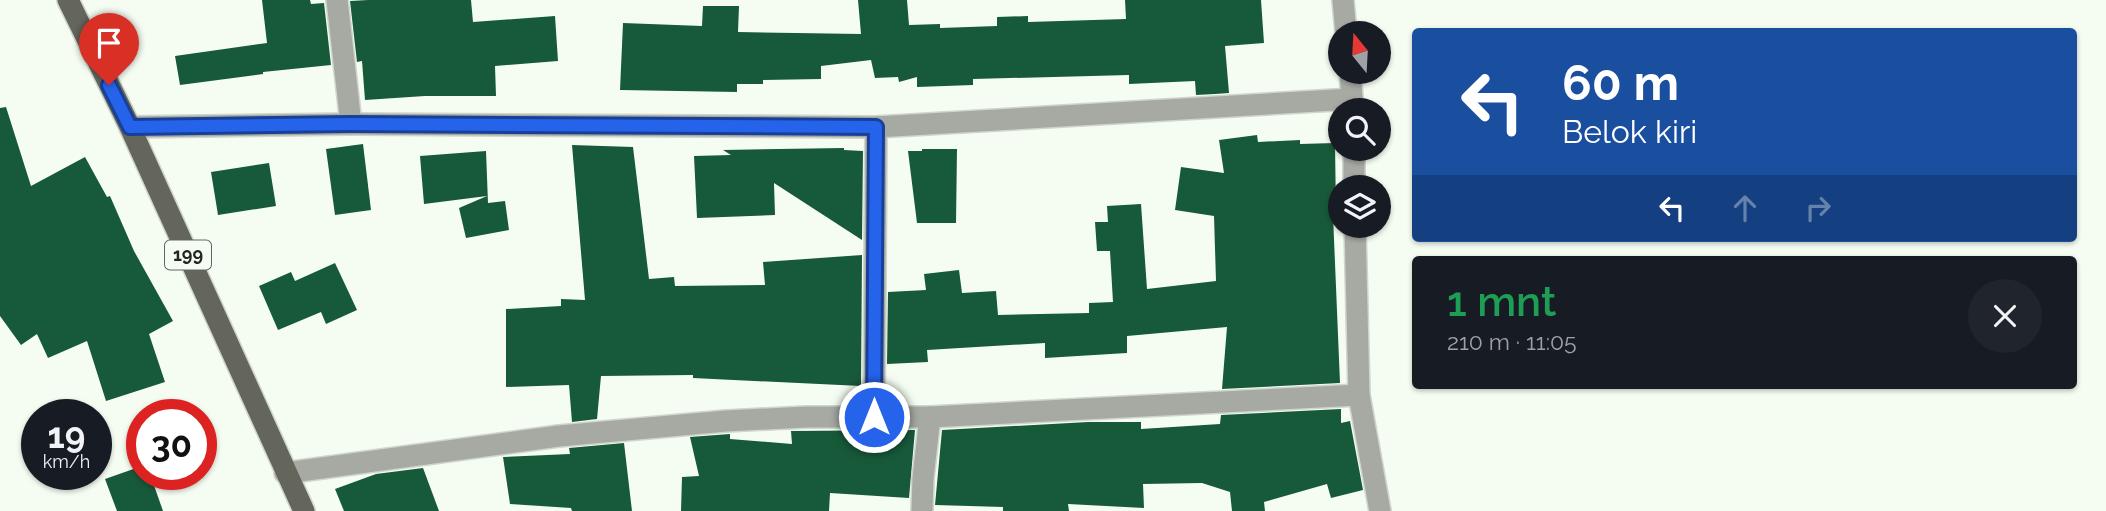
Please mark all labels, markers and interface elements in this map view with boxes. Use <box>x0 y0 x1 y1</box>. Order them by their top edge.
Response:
pin <box>79 13 139 85</box>
north arrow <box>1328 21 1391 84</box>
map controls <box>1328 21 1391 238</box>
icon: arrive <box>90 24 128 62</box>
text: 60 m <box>1562 54 1679 111</box>
icon: left <box>1447 56 1538 147</box>
button: search <box>1328 98 1391 161</box>
text: Belok kiri <box>1562 113 1697 150</box>
button: layers <box>1328 175 1391 238</box>
icon: left <box>1653 189 1691 227</box>
icon: ahead <box>1726 189 1764 227</box>
icon: right <box>1799 189 1837 227</box>
road number: 199 <box>165 241 211 270</box>
text: 1 mnt <box>1447 277 1556 326</box>
button: close <box>1968 279 2042 353</box>
text: 210 m · 11:05 <box>1447 328 1577 355</box>
position arrow <box>837 380 911 454</box>
speed limit sign: 30 <box>126 399 217 490</box>
text: 19 <box>48 415 85 456</box>
text: km/h <box>43 451 90 472</box>

